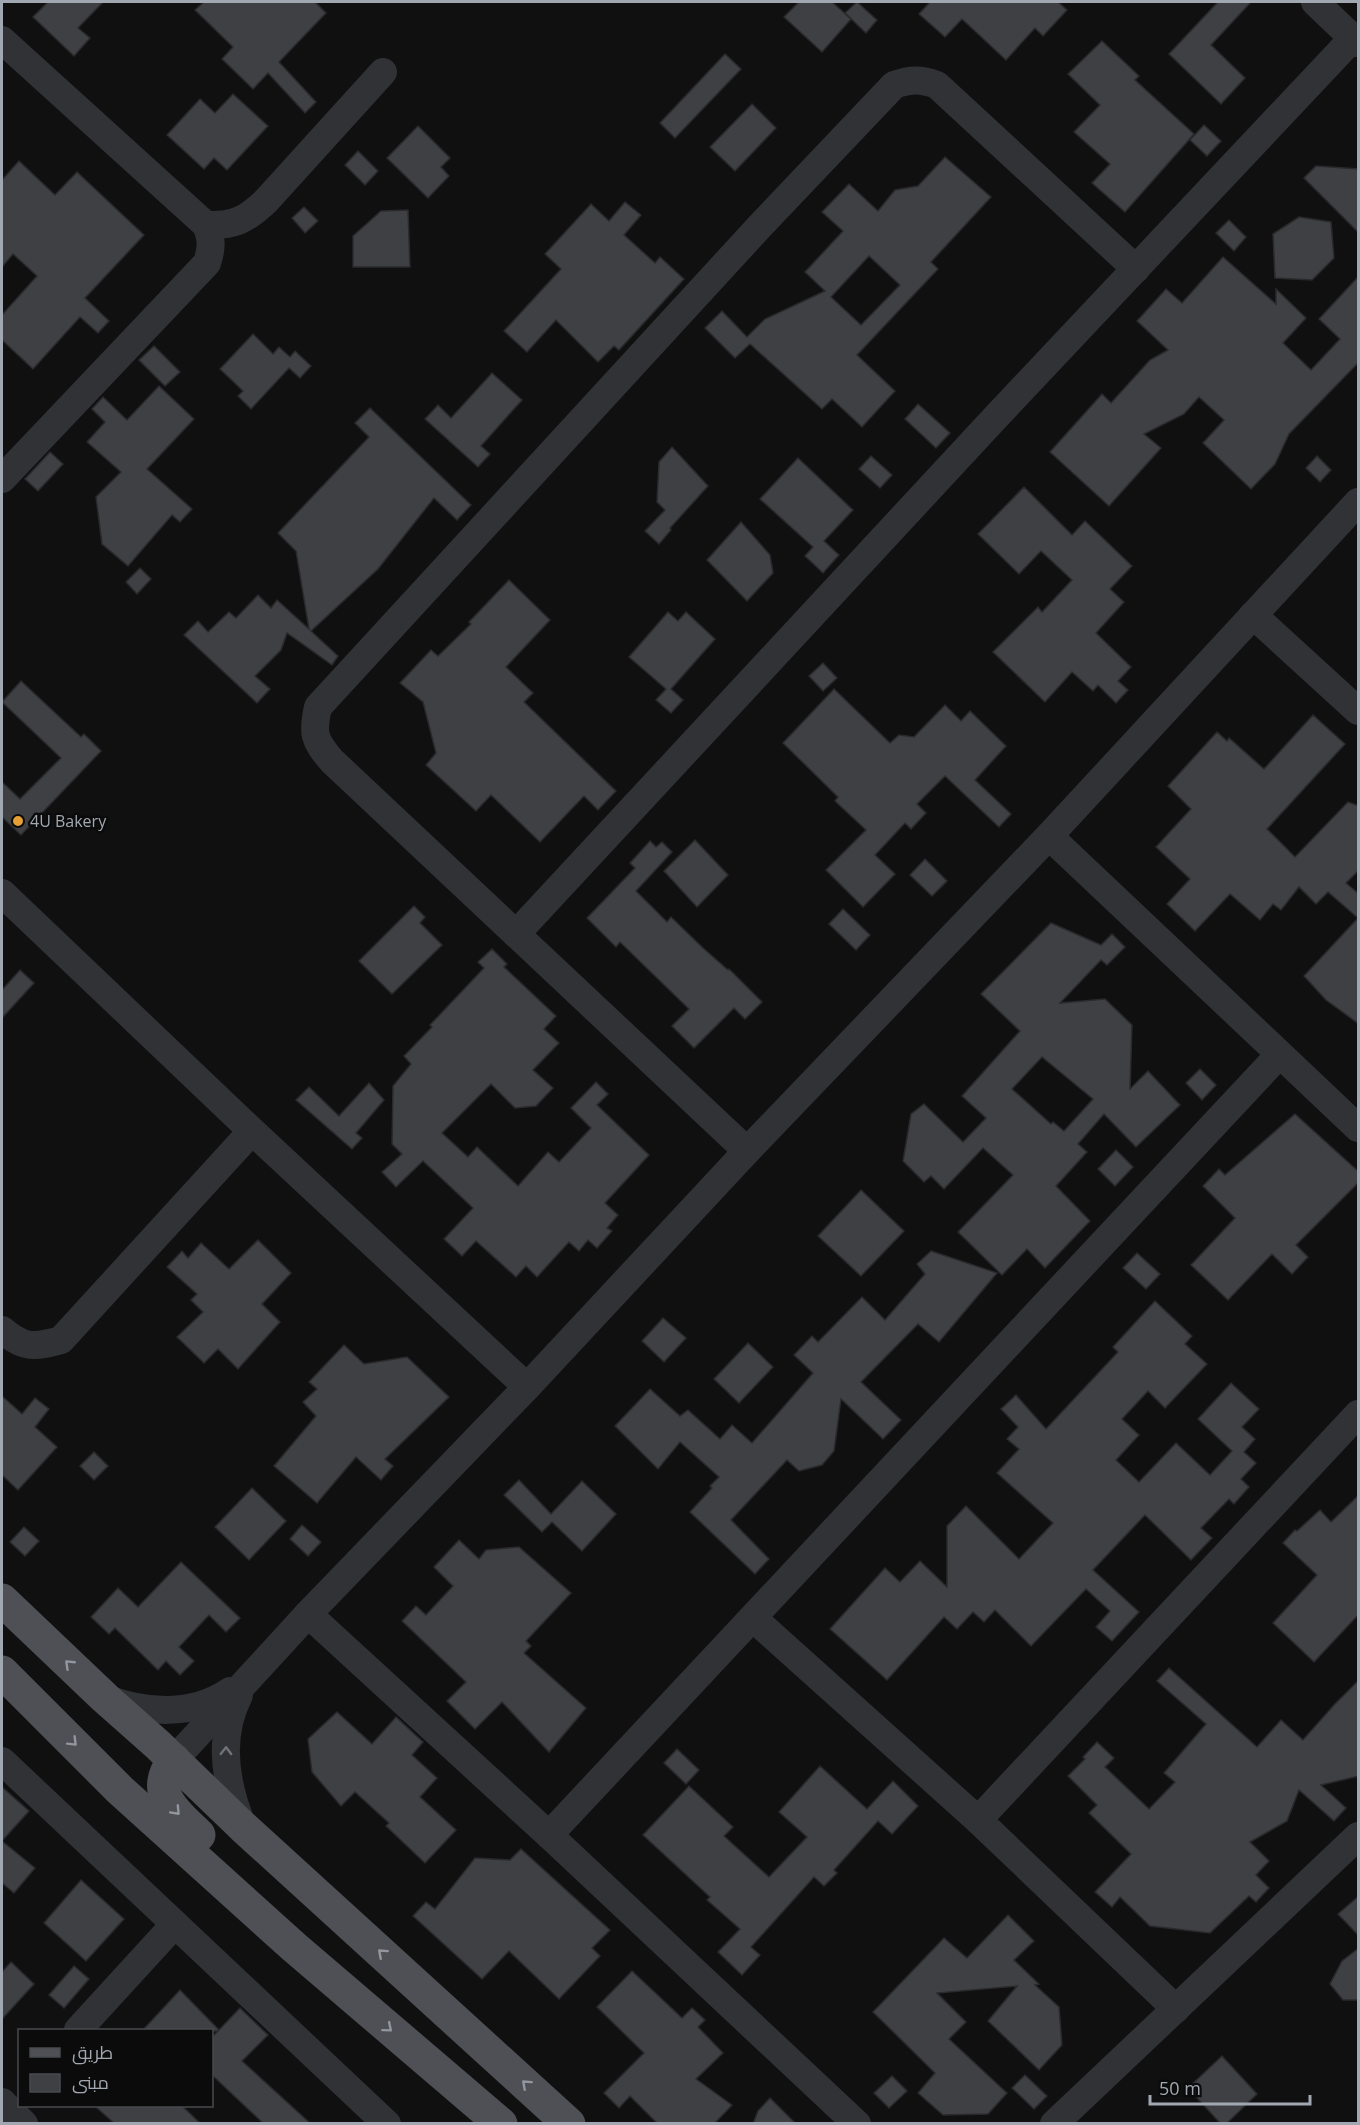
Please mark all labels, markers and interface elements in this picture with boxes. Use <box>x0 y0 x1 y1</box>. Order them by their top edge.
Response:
place label: 4U Bakery <box>30 810 107 832</box>
marker: 4U Bakery <box>11 814 25 828</box>
one-way arrow <box>65 1660 76 1671</box>
one-way arrow <box>65 1735 76 1746</box>
one-way arrow <box>220 1746 232 1755</box>
one-way arrow <box>169 1805 180 1815</box>
one-way arrow <box>378 1949 388 1960</box>
one-way arrow <box>382 2021 392 2032</box>
legend <box>18 2029 213 2107</box>
text: طريق <box>72 2040 113 2065</box>
scale bar <box>1150 2068 1310 2106</box>
text: مبنى <box>72 2070 109 2094</box>
text: 50 m <box>1159 2076 1201 2100</box>
one-way arrow <box>522 2080 533 2091</box>

